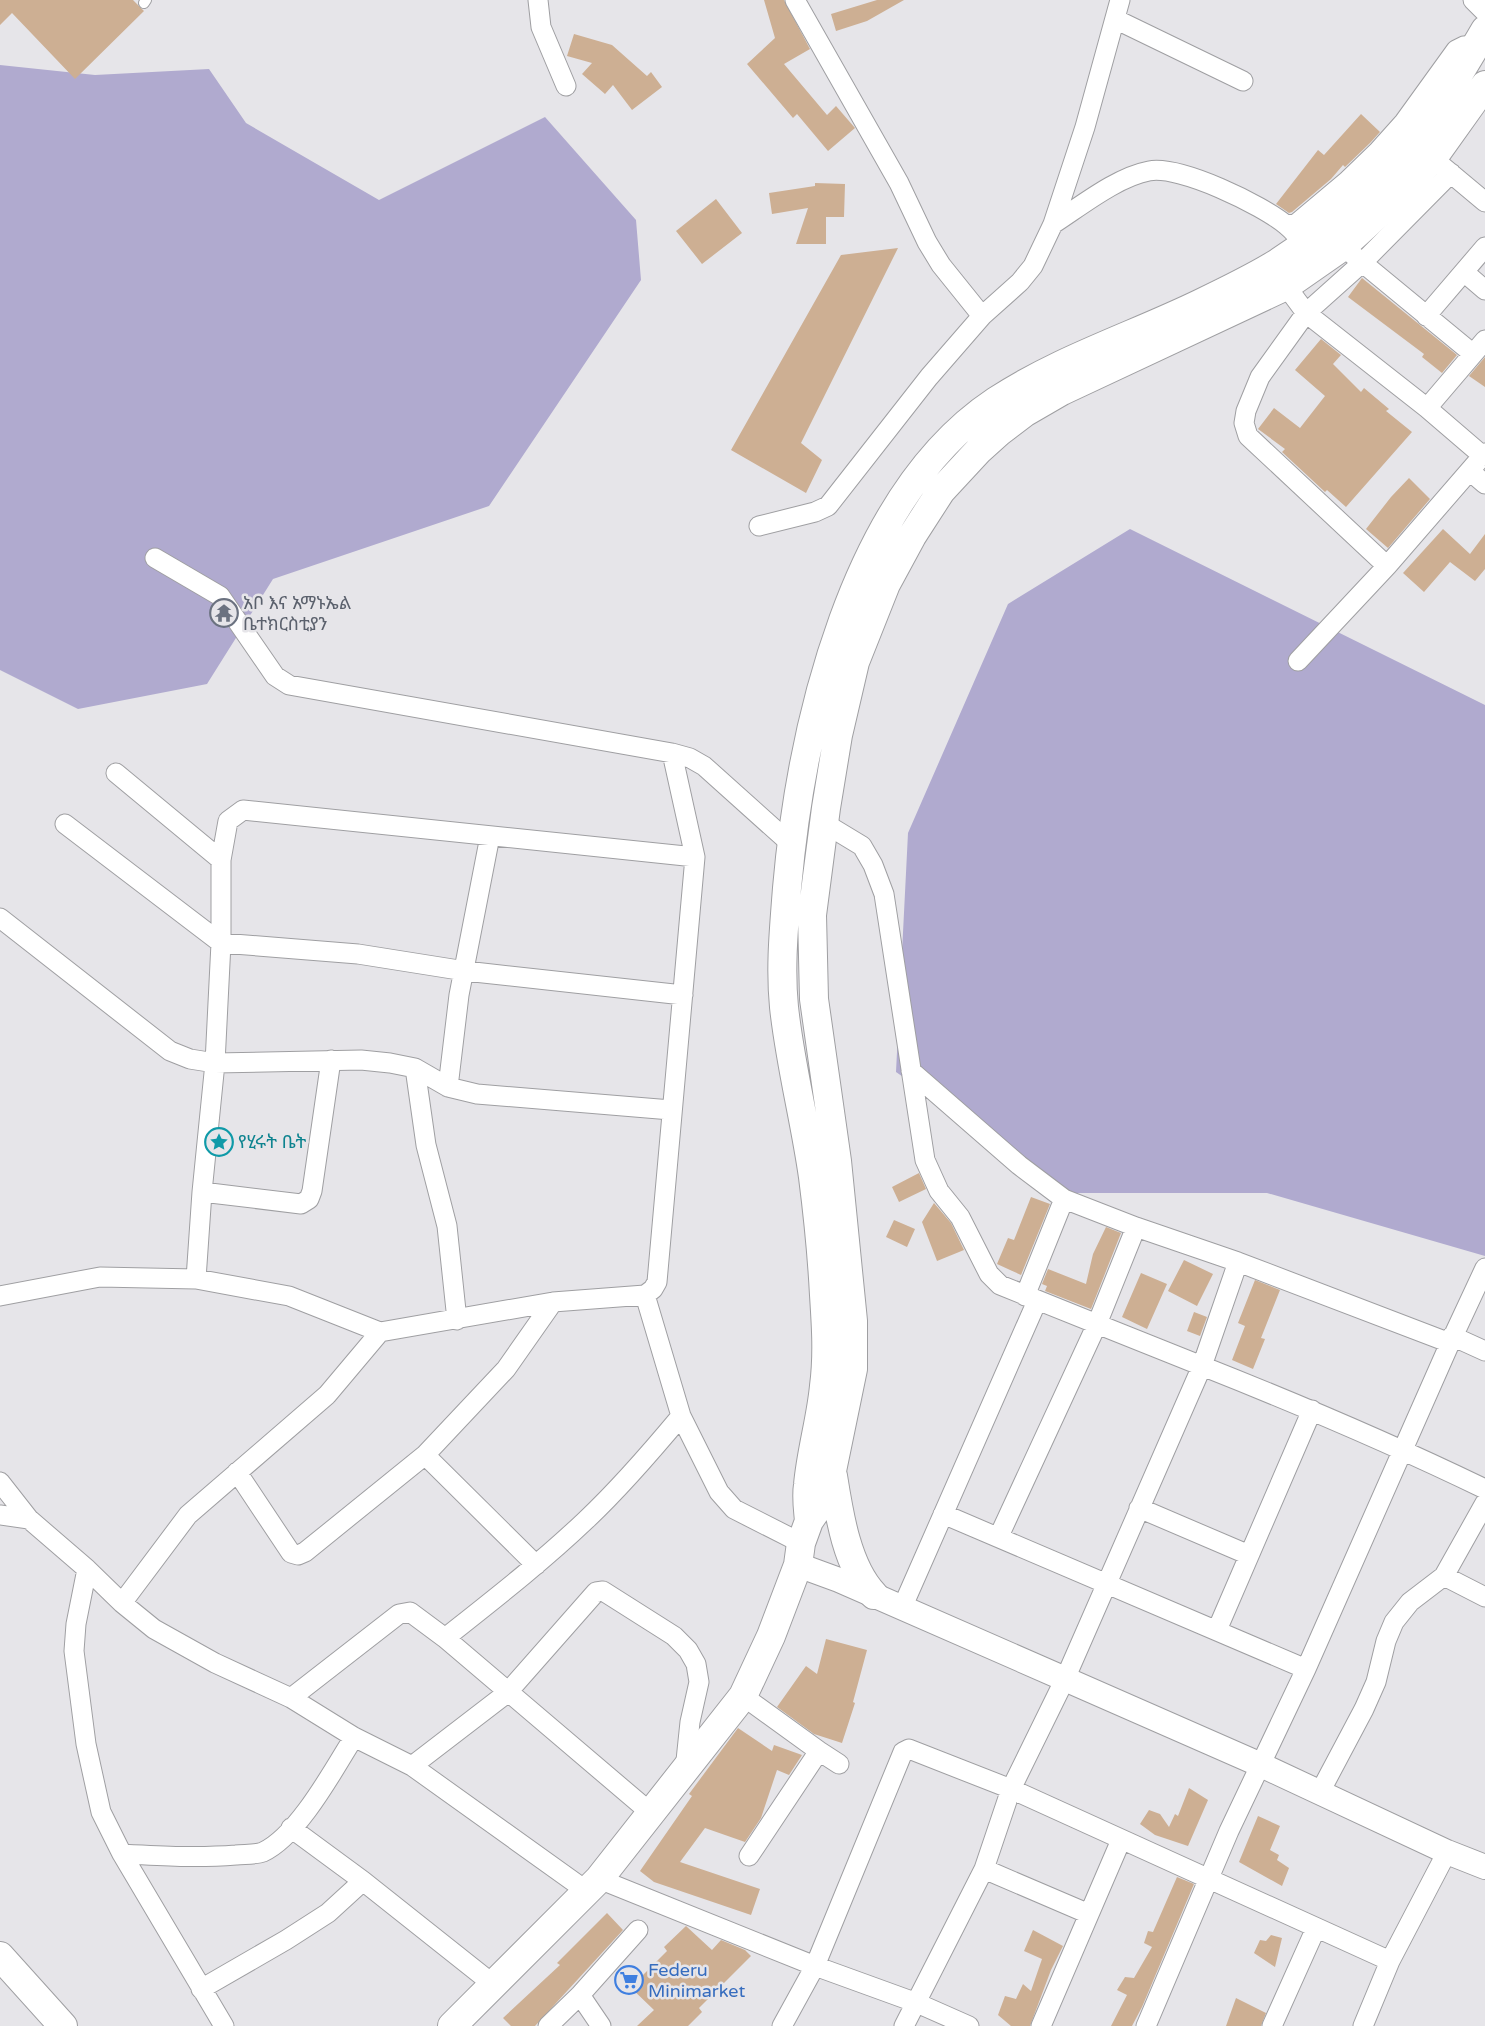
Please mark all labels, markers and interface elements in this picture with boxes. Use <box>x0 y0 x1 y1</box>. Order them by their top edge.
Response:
place label: አቦ እና አማኑኤል ቤተክርስቲያን <box>243 592 351 635</box>
temple icon: አቦ እና አማኑኤል ቤተክርስቲያን <box>209 598 239 628</box>
place icon: የሂሩት ቤት <box>204 1127 234 1157</box>
place label: የሂሩት ቤት <box>238 1131 307 1153</box>
place label: Federu Minimarket <box>648 1959 746 2002</box>
supermarket icon: Federu Minimarket <box>614 1965 644 1995</box>

